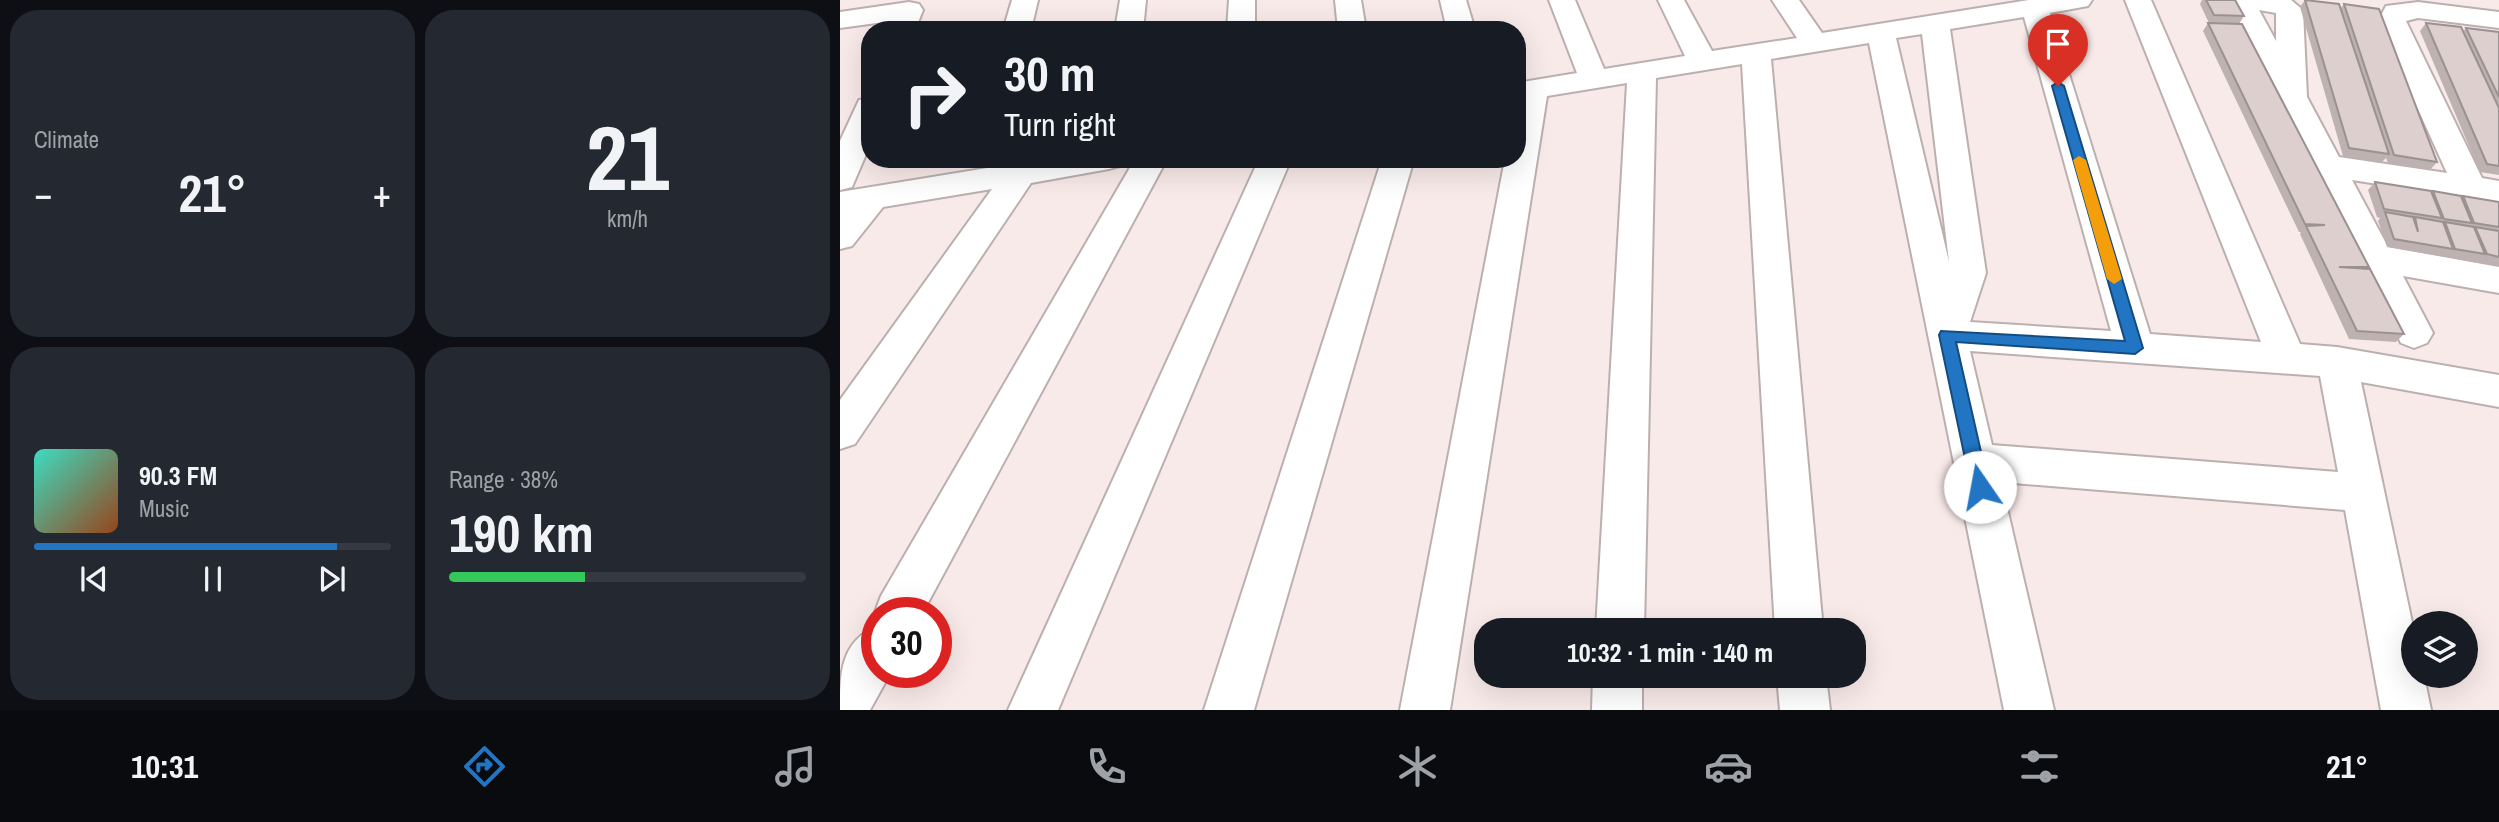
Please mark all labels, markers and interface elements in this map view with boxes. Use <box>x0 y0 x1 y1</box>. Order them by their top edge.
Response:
pin <box>2028 14 2088 86</box>
icon: arrive <box>2039 25 2077 63</box>
text: 30 m <box>1004 40 1096 106</box>
icon: right <box>889 49 980 140</box>
text: 21 <box>586 96 669 218</box>
text: Turn right <box>1004 103 1116 146</box>
text: Climate <box>34 124 99 155</box>
text: 21° <box>178 158 247 228</box>
text: − <box>34 168 52 219</box>
text: + <box>373 168 391 219</box>
text: km/h <box>607 203 648 234</box>
position arrow <box>1943 450 2017 524</box>
text: 90.3 FM <box>139 458 217 493</box>
text: Range · 38% <box>449 464 558 495</box>
text: Music <box>139 493 189 524</box>
text: 190 km <box>449 498 594 568</box>
icon: previous <box>75 560 113 598</box>
icon: pause <box>194 560 232 598</box>
icon: next <box>313 560 351 598</box>
speed limit sign: 30 <box>861 597 952 688</box>
map controls <box>2401 611 2478 688</box>
button: layers <box>2401 611 2478 688</box>
text: 10:32 · 1 min · 140 m <box>1567 635 1773 670</box>
icon: directions <box>460 742 509 791</box>
icon: music <box>771 742 820 791</box>
icon: phone <box>1082 742 1131 791</box>
icon: climate <box>1393 742 1442 791</box>
icon: car <box>1704 742 1753 791</box>
icon: filters <box>2015 742 2064 791</box>
text: 10:31 <box>131 745 198 788</box>
text: 21° <box>2326 745 2368 788</box>

